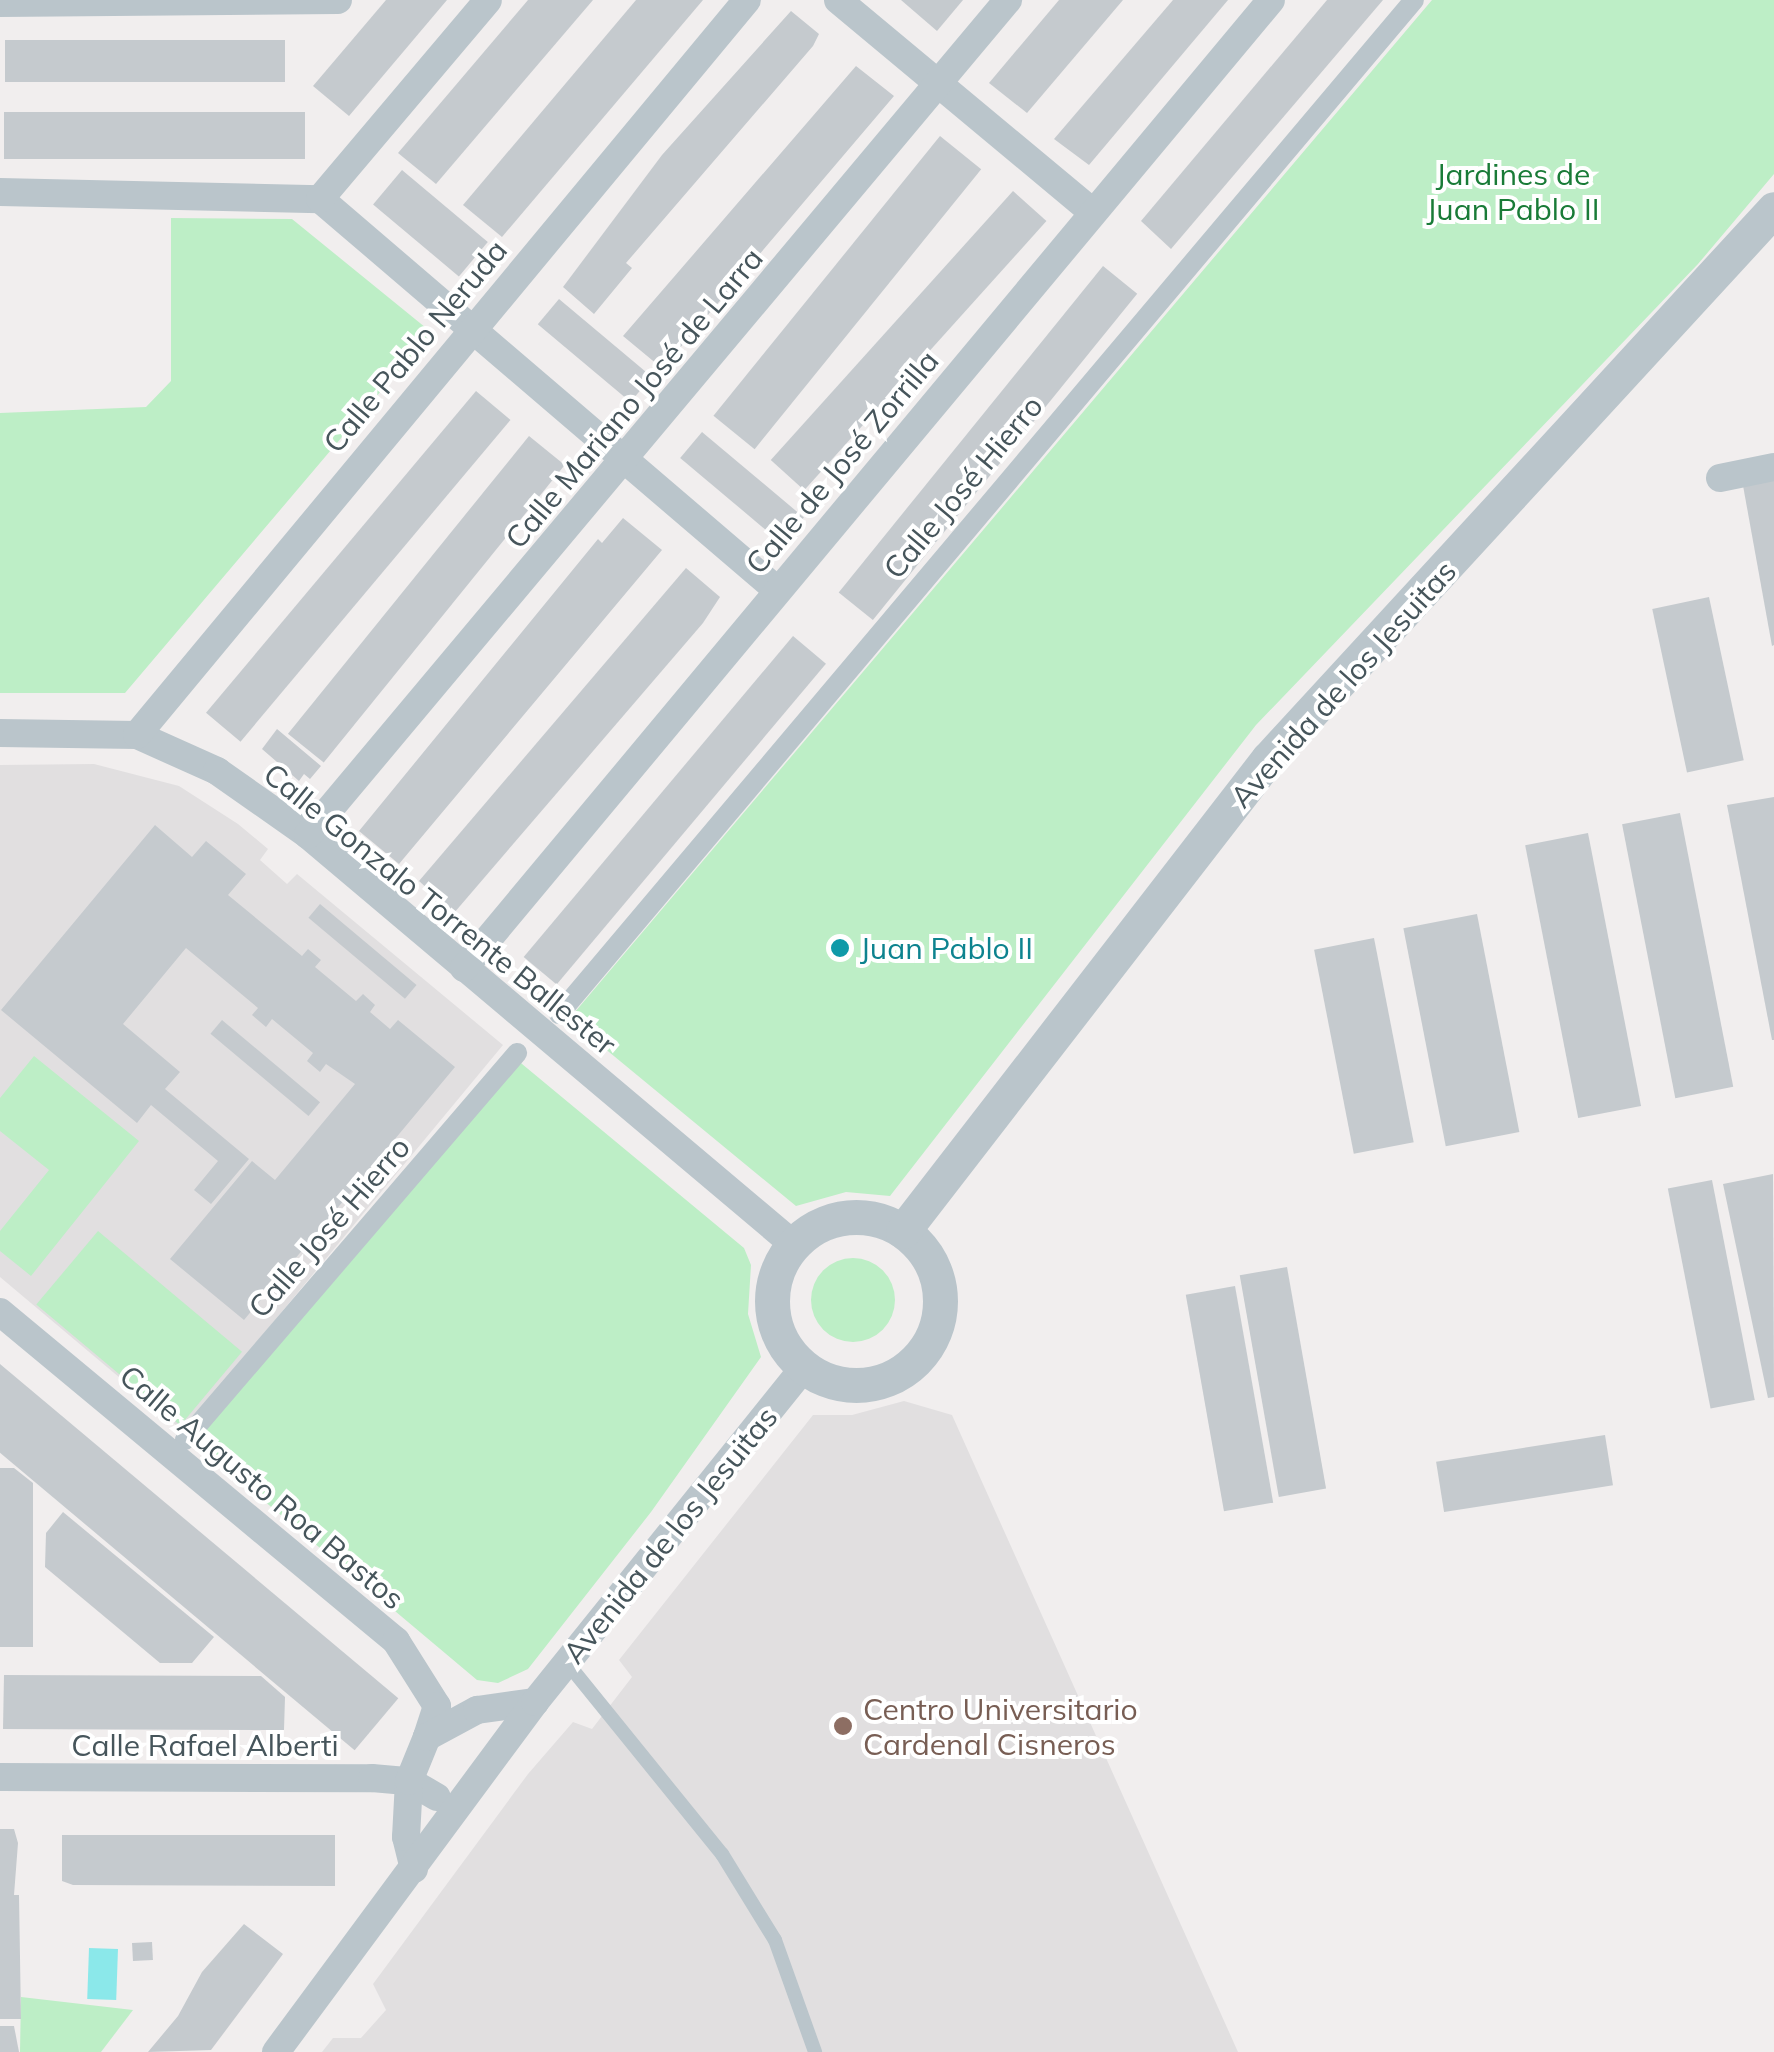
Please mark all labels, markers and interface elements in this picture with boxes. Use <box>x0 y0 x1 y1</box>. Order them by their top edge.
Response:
park label: Jardines de Juan Pablo II <box>1426 156 1600 226</box>
street label: Calle Pablo Neruda <box>316 232 514 460</box>
street label: Calle Mariano José de Larra <box>498 241 770 555</box>
street label: Calle de José Zorrilla <box>738 343 946 581</box>
street label: Calle José Hierro <box>876 388 1050 586</box>
street label: Avenida de los Jesuitas <box>1223 553 1463 815</box>
street label: Calle Gonzalo Torrente Ballester <box>257 756 623 1062</box>
place label: Juan Pablo II <box>860 930 1033 966</box>
marker: Juan Pablo II <box>829 937 851 959</box>
street label: Calle José Hierro <box>241 1129 417 1325</box>
street label: Calle Augusto Roa Bastos <box>112 1357 412 1617</box>
street label: Avenida de los Jesuitas <box>555 1399 785 1671</box>
place label: Centro Universitario Cardenal Cisneros <box>863 1691 1138 1762</box>
marker: Centro Universitario Cardenal Cisneros <box>832 1715 854 1737</box>
street label: Calle Rafael Alberti <box>71 1727 339 1763</box>

